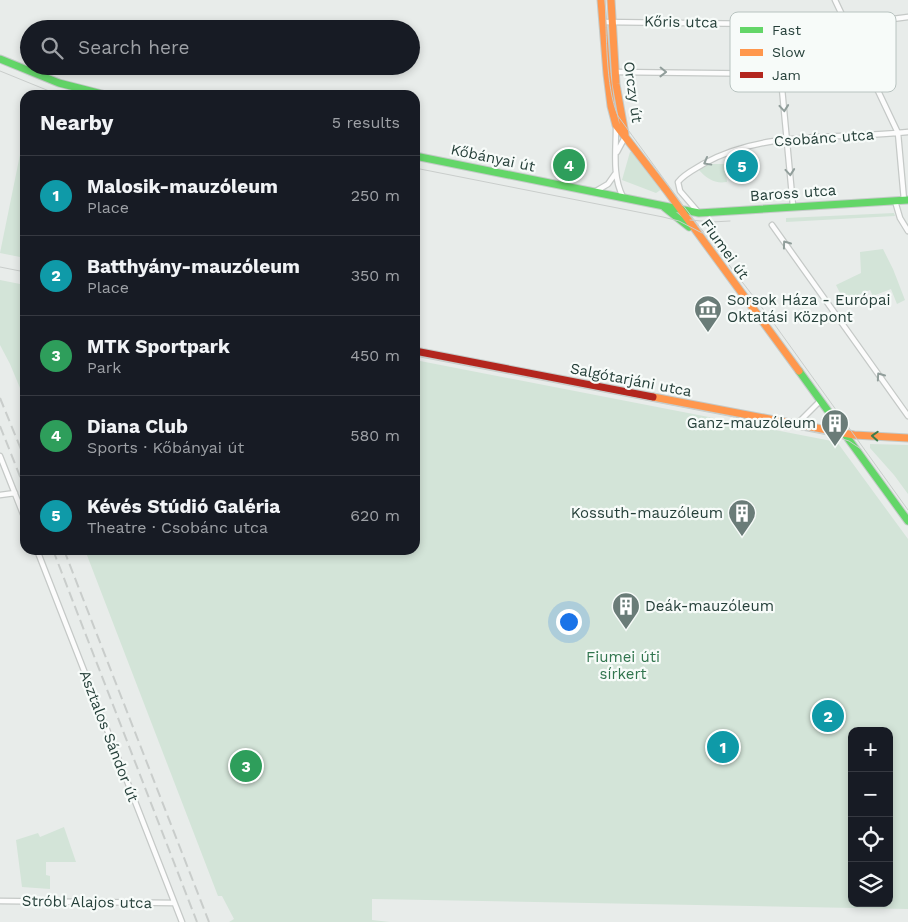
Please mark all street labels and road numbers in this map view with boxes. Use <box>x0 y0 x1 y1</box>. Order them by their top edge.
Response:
street label: Kőris utca <box>644 12 719 32</box>
street label: Orczy út <box>620 60 646 124</box>
street label: Csobánc utca <box>773 125 875 150</box>
street label: Kőbányai út <box>449 140 538 176</box>
street label: Baross utca <box>749 181 837 205</box>
street label: Fiumei út <box>697 215 753 283</box>
street label: Salgótarjáni utca <box>569 359 694 401</box>
street label: Asztalos Sándor út <box>76 668 143 805</box>
street label: Stróbl Alajos utca <box>22 892 153 912</box>

